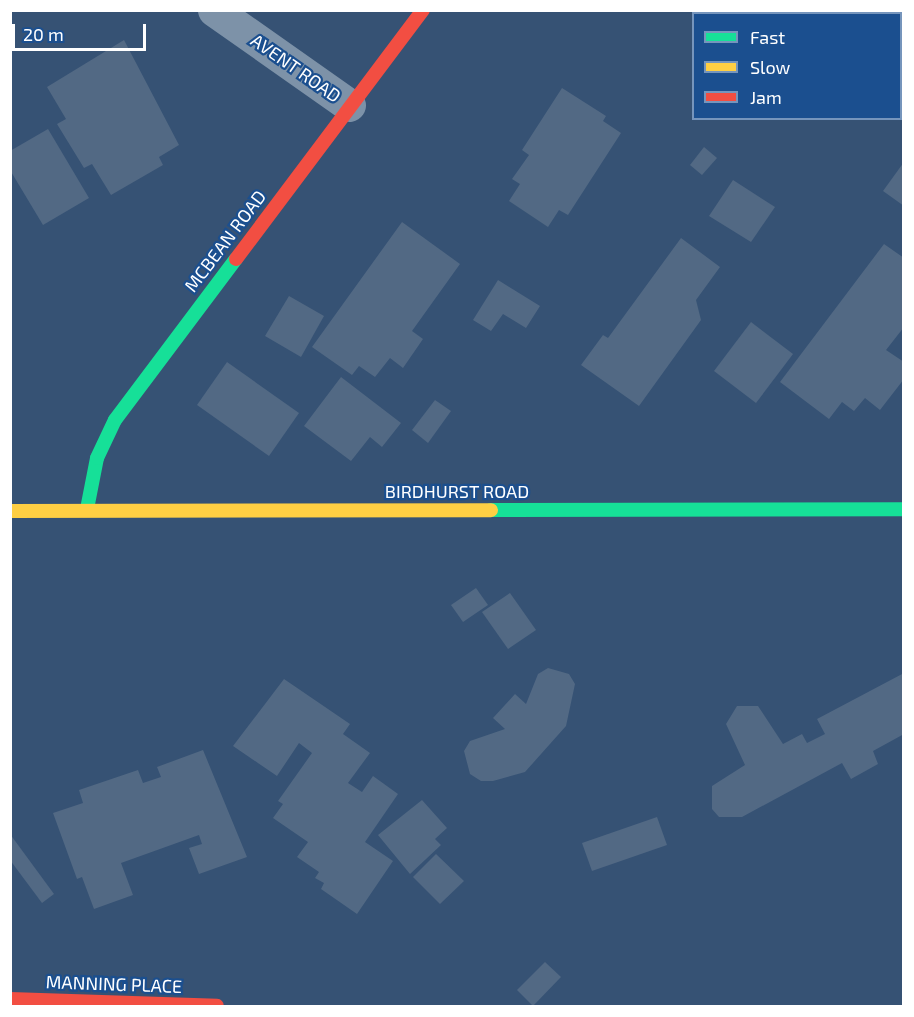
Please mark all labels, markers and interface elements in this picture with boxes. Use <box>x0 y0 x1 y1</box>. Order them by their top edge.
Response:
scale bar <box>15 12 148 50</box>
legend <box>692 12 902 120</box>
text: 20 m <box>23 23 64 45</box>
text: Fast <box>750 26 785 48</box>
street label: AVENT ROAD <box>247 29 345 107</box>
text: Slow <box>750 56 790 78</box>
text: Jam <box>750 86 782 108</box>
street label: MCBEAN ROAD <box>180 186 270 296</box>
street label: BIRDHURST ROAD <box>385 480 529 502</box>
street label: MANNING PLACE <box>45 971 183 997</box>

